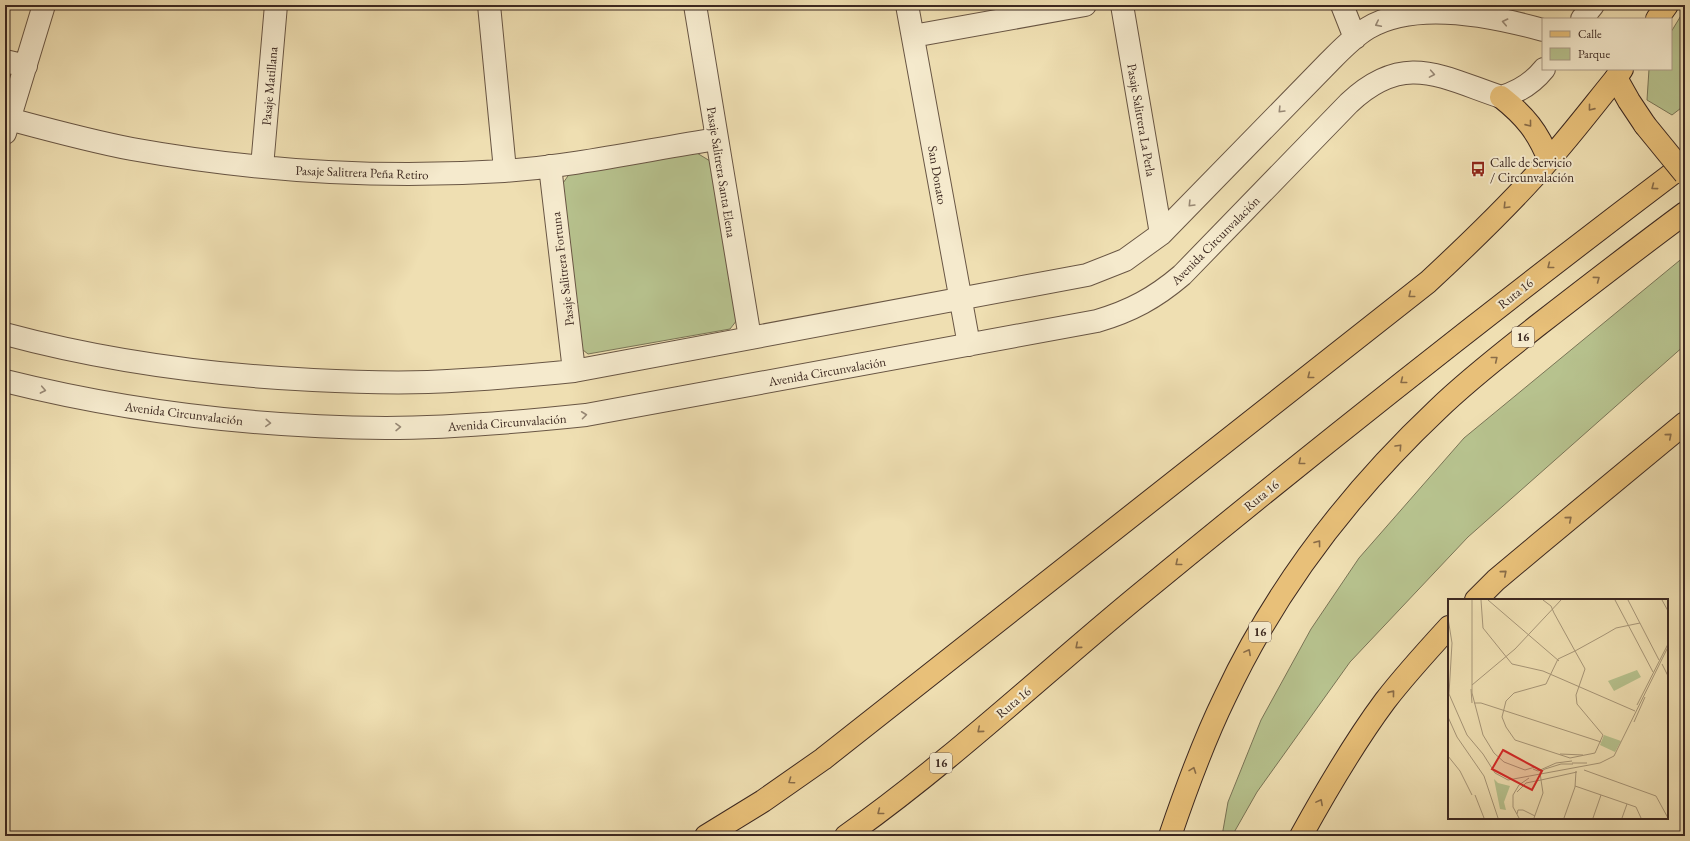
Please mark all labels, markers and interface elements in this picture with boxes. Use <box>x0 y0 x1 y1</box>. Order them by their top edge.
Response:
one-way arrow <box>1502 18 1508 26</box>
legend <box>1542 18 1672 70</box>
one-way arrow <box>1374 19 1382 27</box>
text: Calle <box>1578 26 1602 42</box>
street label: Pasaje Matillana <box>258 45 281 126</box>
text: Parque <box>1578 46 1610 62</box>
street label: Pasaje Salitrera La Perla <box>1123 62 1160 179</box>
one-way arrow <box>1429 69 1435 78</box>
one-way arrow <box>1589 103 1596 111</box>
street label: Pasaje Salitrera Santa Elena <box>703 105 740 240</box>
one-way arrow <box>1279 105 1286 113</box>
one-way arrow <box>1525 120 1532 127</box>
street label: San Donato <box>924 144 951 206</box>
place label: Calle de Servicio / Circunvalación <box>1490 154 1574 186</box>
bus stop icon: Calle de Servicio / Circunvalación <box>1469 160 1487 178</box>
street label: Pasaje Salitrera Peña Retiro <box>295 162 429 183</box>
one-way arrow <box>1651 182 1658 189</box>
street label: Avenida Circunvalación <box>1167 192 1264 289</box>
one-way arrow <box>1188 199 1196 207</box>
one-way arrow <box>1504 201 1511 209</box>
street label: Pasaje Salitrera Fortuna <box>547 210 578 327</box>
one-way arrow <box>1548 261 1555 268</box>
street label: Ruta 16 <box>1494 274 1536 313</box>
one-way arrow <box>1593 277 1600 284</box>
one-way arrow <box>1409 290 1416 297</box>
road number: 16 <box>1512 327 1534 347</box>
street label: Avenida Circunvalación <box>766 353 887 390</box>
one-way arrow <box>1491 357 1498 364</box>
one-way arrow <box>1307 371 1314 378</box>
one-way arrow <box>1400 377 1407 384</box>
one-way arrow <box>40 386 46 394</box>
street label: Avenida Circunvalación <box>123 398 244 429</box>
street label: Avenida Circunvalación <box>446 410 567 435</box>
one-way arrow <box>581 411 587 420</box>
one-way arrow <box>265 418 271 427</box>
one-way arrow <box>395 423 401 432</box>
one-way arrow <box>1664 434 1672 441</box>
one-way arrow <box>1395 444 1402 452</box>
one-way arrow <box>1299 458 1306 465</box>
street label: Ruta 16 <box>1240 476 1282 515</box>
one-way arrow <box>1564 517 1571 524</box>
one-way arrow <box>1313 540 1320 547</box>
one-way arrow <box>1176 559 1183 566</box>
one-way arrow <box>1500 571 1507 578</box>
inset map <box>1448 599 1668 819</box>
road number: 16 <box>1249 622 1271 642</box>
one-way arrow <box>1076 642 1083 649</box>
one-way arrow <box>1243 649 1251 656</box>
street label: Ruta 16 <box>992 683 1034 722</box>
one-way arrow <box>1387 691 1394 698</box>
one-way arrow <box>978 725 985 732</box>
road number: 16 <box>930 753 952 773</box>
one-way arrow <box>1189 767 1197 774</box>
one-way arrow <box>788 776 795 783</box>
one-way arrow <box>1315 799 1323 806</box>
one-way arrow <box>877 807 884 814</box>

